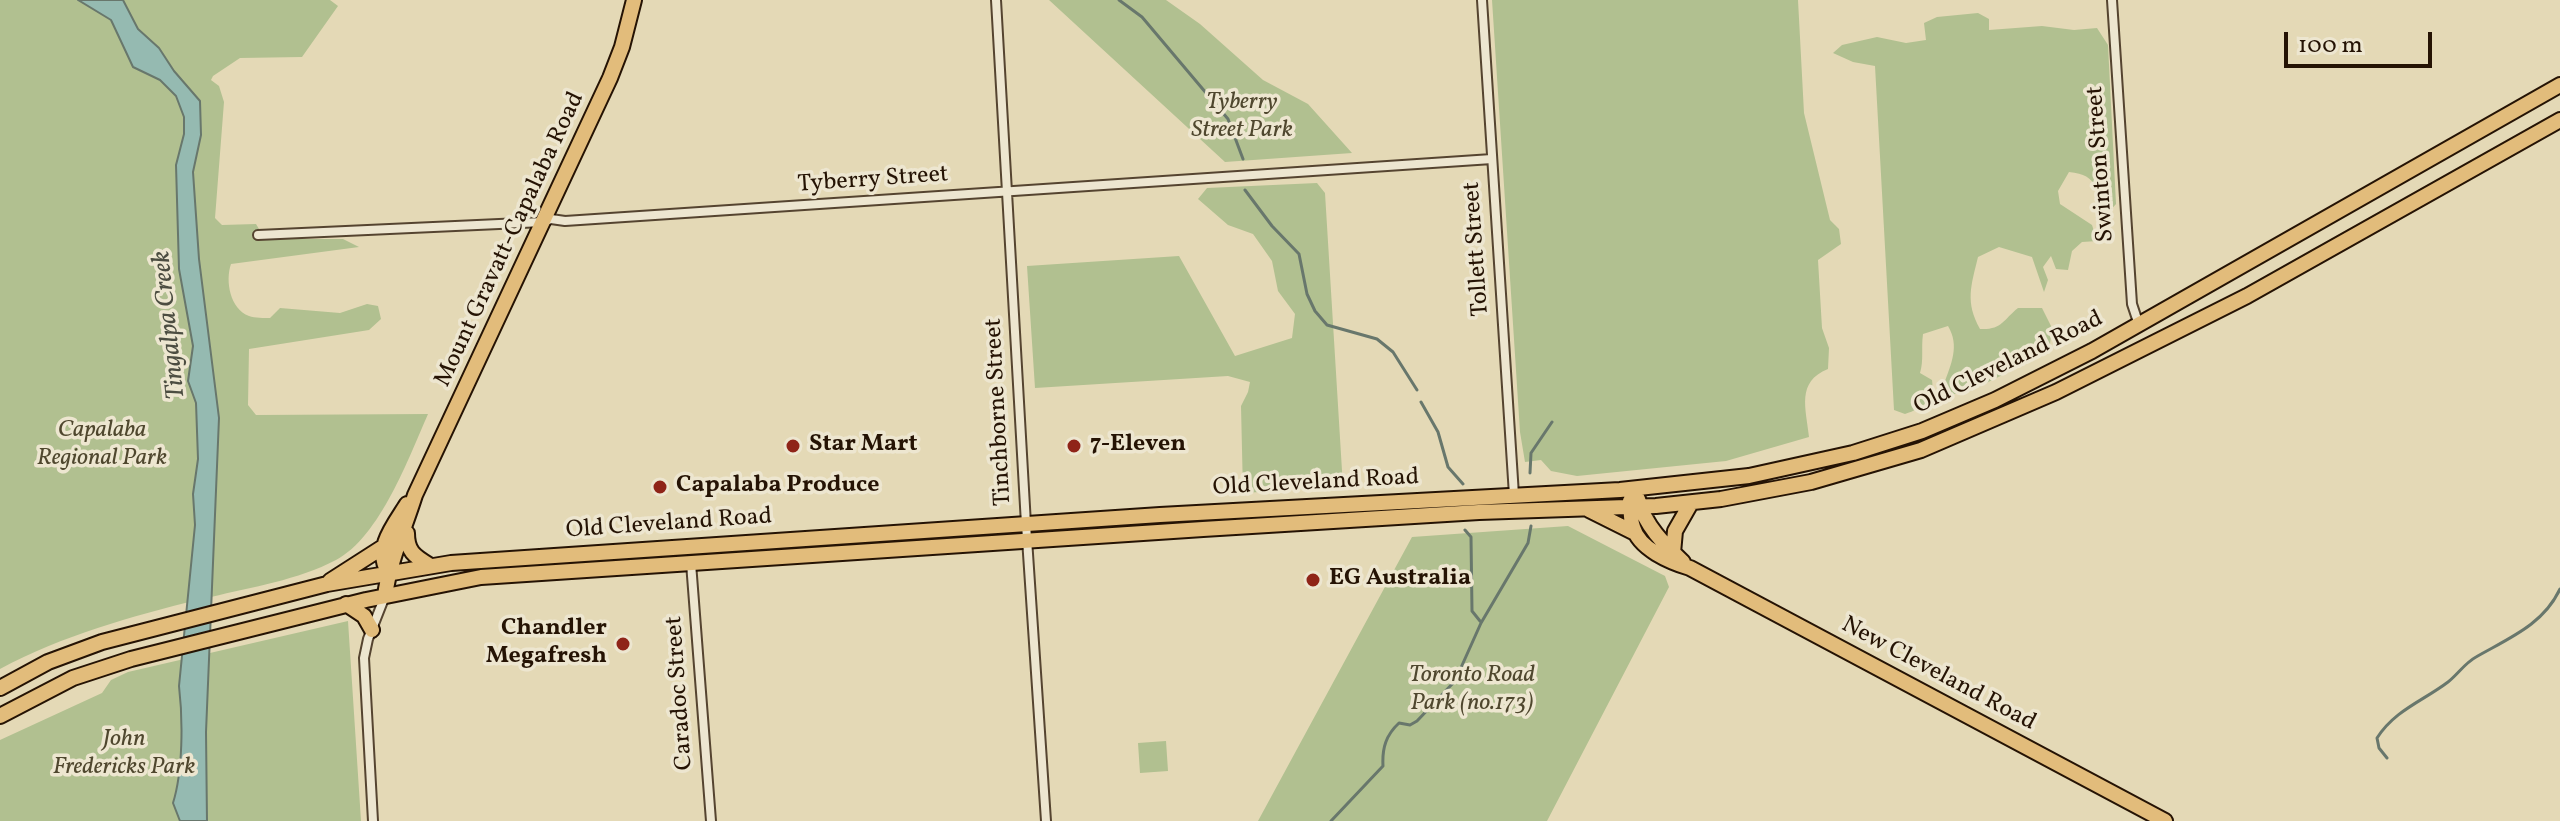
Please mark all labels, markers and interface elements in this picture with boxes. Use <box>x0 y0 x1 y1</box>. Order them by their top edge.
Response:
scale bar <box>2288 16 2436 66</box>
text: 100 m <box>2298 29 2363 63</box>
street label: Swinton Street <box>2082 85 2122 243</box>
street label: Mount Gravatt-Capalaba Road <box>430 88 592 392</box>
park label: Tyberry Street Park <box>1191 90 1293 146</box>
street label: Tyberry Street <box>797 161 949 201</box>
street label: Tollett Street <box>1459 181 1497 317</box>
water label: Tingalpa Creek <box>148 249 194 401</box>
street label: Old Cleveland Road <box>1910 306 2108 422</box>
street label: Tinchborne Street <box>981 317 1019 507</box>
park label: Capalaba Regional Park <box>37 418 167 474</box>
place label: Star Mart <box>809 432 917 460</box>
place label: 7-Eleven <box>1090 432 1186 460</box>
marker: Star Mart <box>784 437 802 455</box>
marker: 7-Eleven <box>1065 437 1083 455</box>
street label: Old Cleveland Road <box>1212 464 1420 504</box>
place label: Capalaba Produce <box>676 473 880 501</box>
marker: Capalaba Produce <box>651 478 669 496</box>
street label: Old Cleveland Road <box>565 503 773 547</box>
place label: EG Australia <box>1329 566 1471 594</box>
marker: EG Australia <box>1304 571 1322 589</box>
street label: New Cleveland Road <box>1836 612 2040 738</box>
street label: Caradoc Street <box>661 615 701 771</box>
place label: Chandler Megafresh <box>486 616 607 672</box>
marker: Chandler Megafresh <box>614 635 632 653</box>
park label: Toronto Road Park (no.173) <box>1409 663 1535 719</box>
park label: John Fredericks Park <box>53 727 195 783</box>

